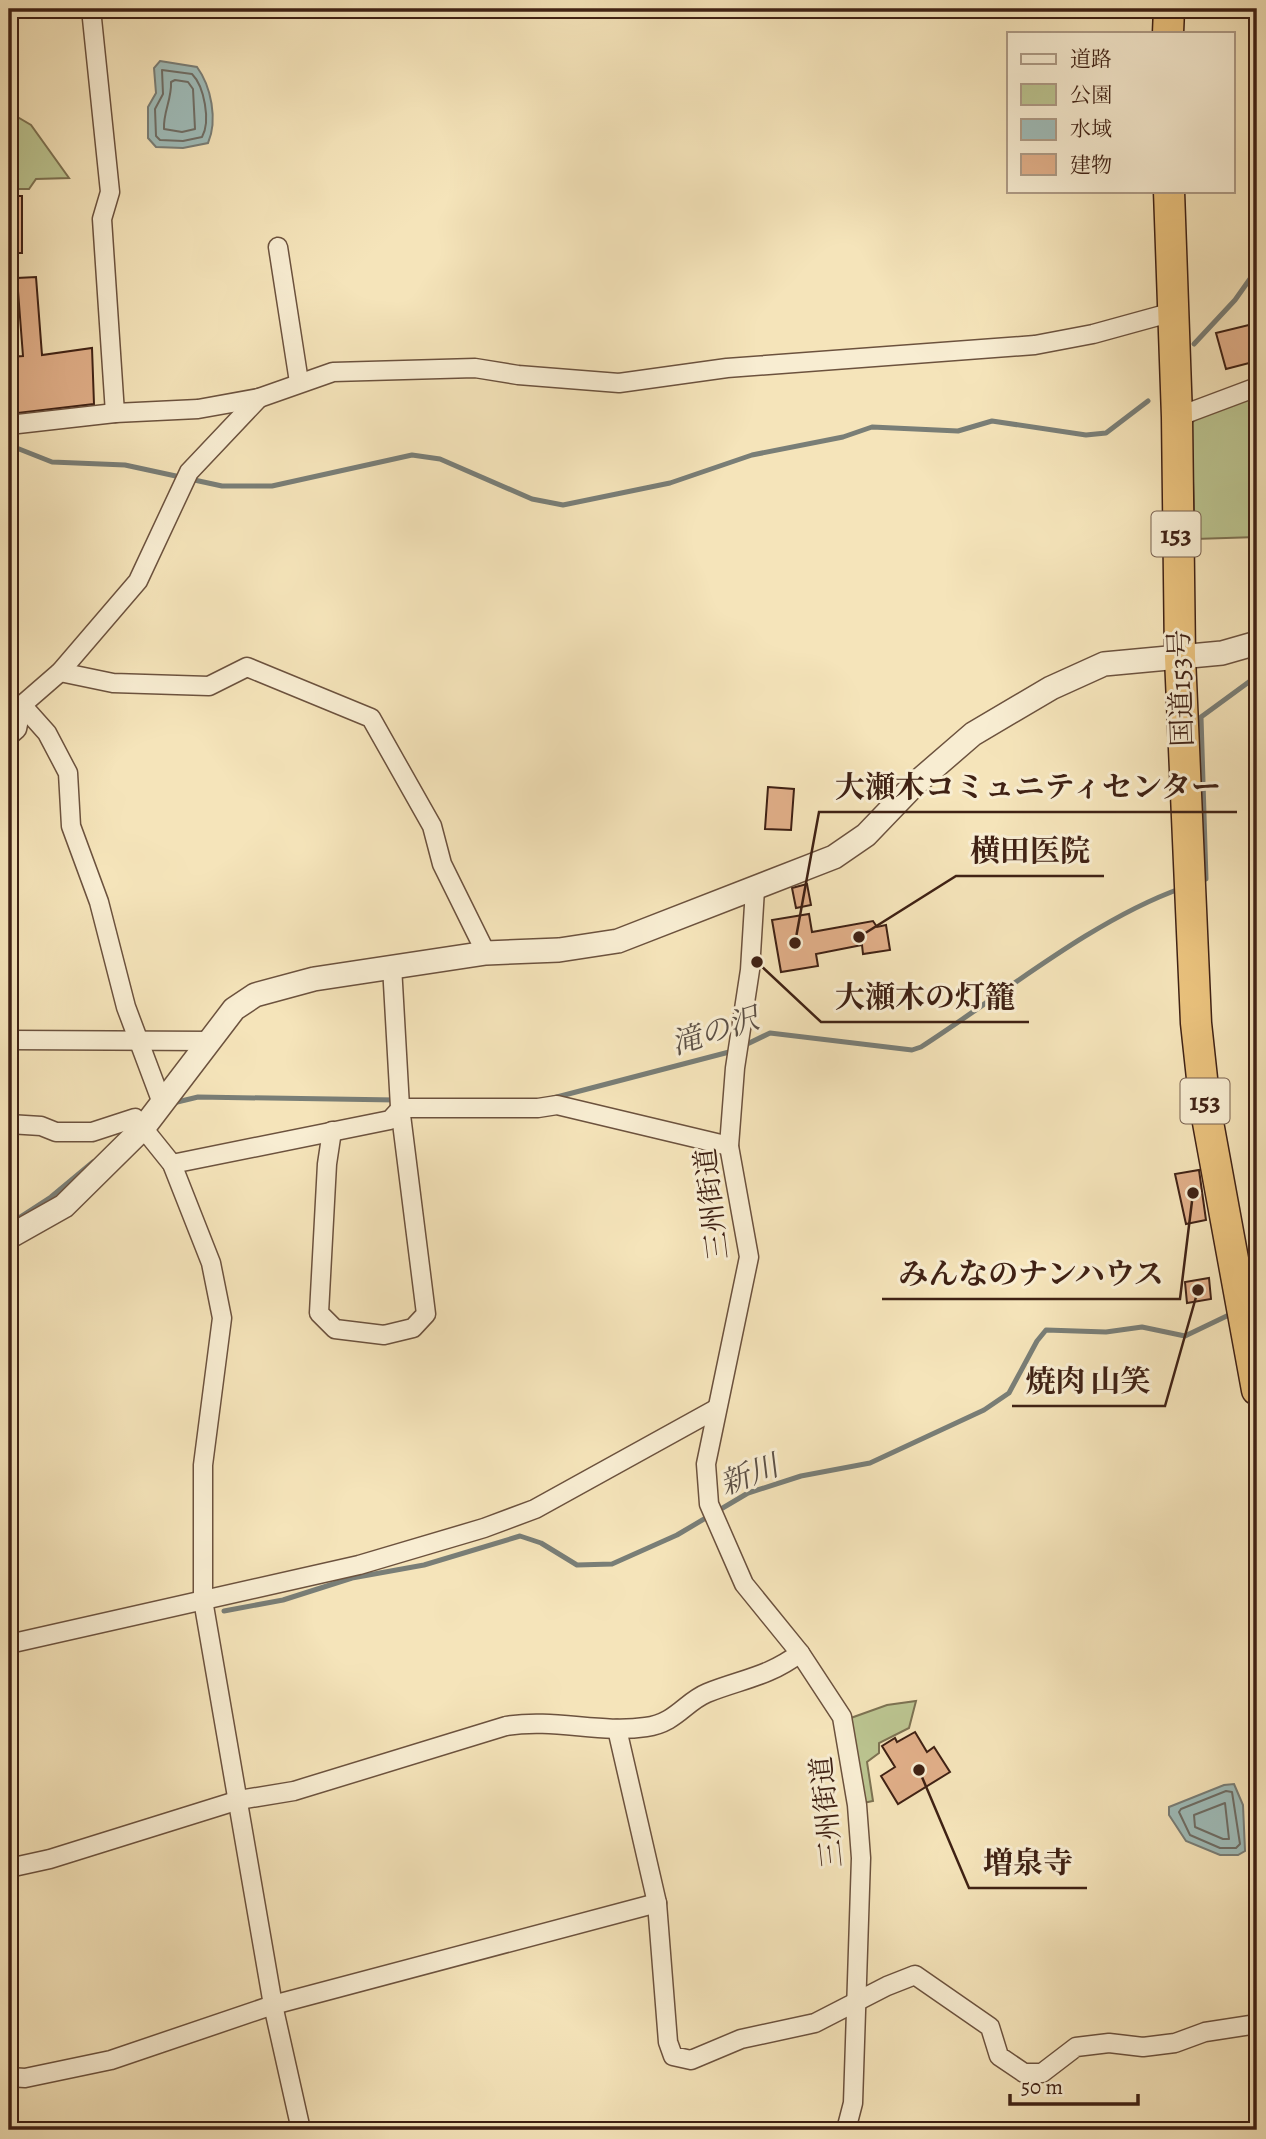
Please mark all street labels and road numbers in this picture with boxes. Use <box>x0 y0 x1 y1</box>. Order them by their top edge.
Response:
road number: 153 <box>1152 512 1200 556</box>
street label: 国道153号 <box>1160 629 1202 747</box>
road number: 153 <box>1180 1078 1230 1124</box>
street label: 三州街道 <box>686 1146 738 1262</box>
street label: 三州街道 <box>802 1754 852 1870</box>

